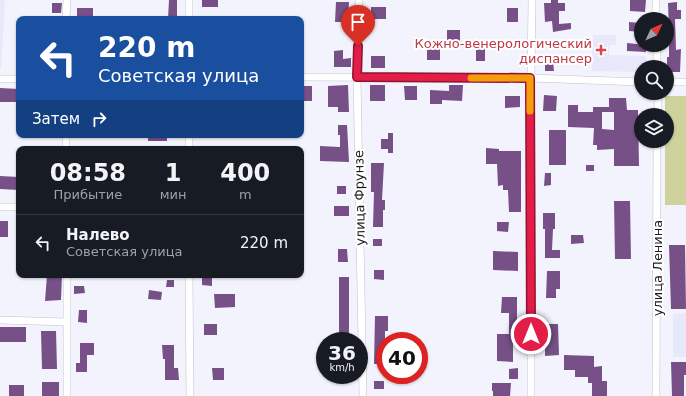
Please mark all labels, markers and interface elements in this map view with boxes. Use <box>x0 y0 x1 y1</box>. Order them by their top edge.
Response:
pin <box>341 5 375 46</box>
icon: arrive <box>347 11 369 33</box>
north arrow <box>634 12 674 52</box>
map controls <box>634 12 674 148</box>
text: 220 m <box>98 31 195 64</box>
icon: left <box>32 32 84 84</box>
place label: Кожно-венерологический диспансер <box>414 36 592 66</box>
marker: Кожно-венерологический диспансер <box>595 44 607 56</box>
button: search <box>634 60 674 100</box>
text: Советская улица <box>98 65 259 86</box>
icon: right <box>88 108 110 130</box>
button: layers <box>634 108 674 148</box>
text: Затем <box>32 110 80 128</box>
street label: улица Фрунзе <box>351 150 368 246</box>
text: 08:58 <box>50 159 126 187</box>
text: 1 <box>165 159 181 187</box>
text: 400 <box>220 159 270 187</box>
text: Прибытие <box>53 187 122 202</box>
text: мин <box>160 187 187 202</box>
text: m <box>239 187 252 202</box>
street label: улица Ленина <box>650 220 665 316</box>
text: Налево <box>66 226 130 244</box>
icon: left <box>32 232 54 254</box>
text: 220 m <box>240 234 288 252</box>
text: Советская улица <box>66 244 182 259</box>
position arrow <box>510 313 552 355</box>
speed limit sign: 40 <box>376 332 428 384</box>
text: 36 <box>328 341 356 365</box>
text: km/h <box>329 362 355 373</box>

